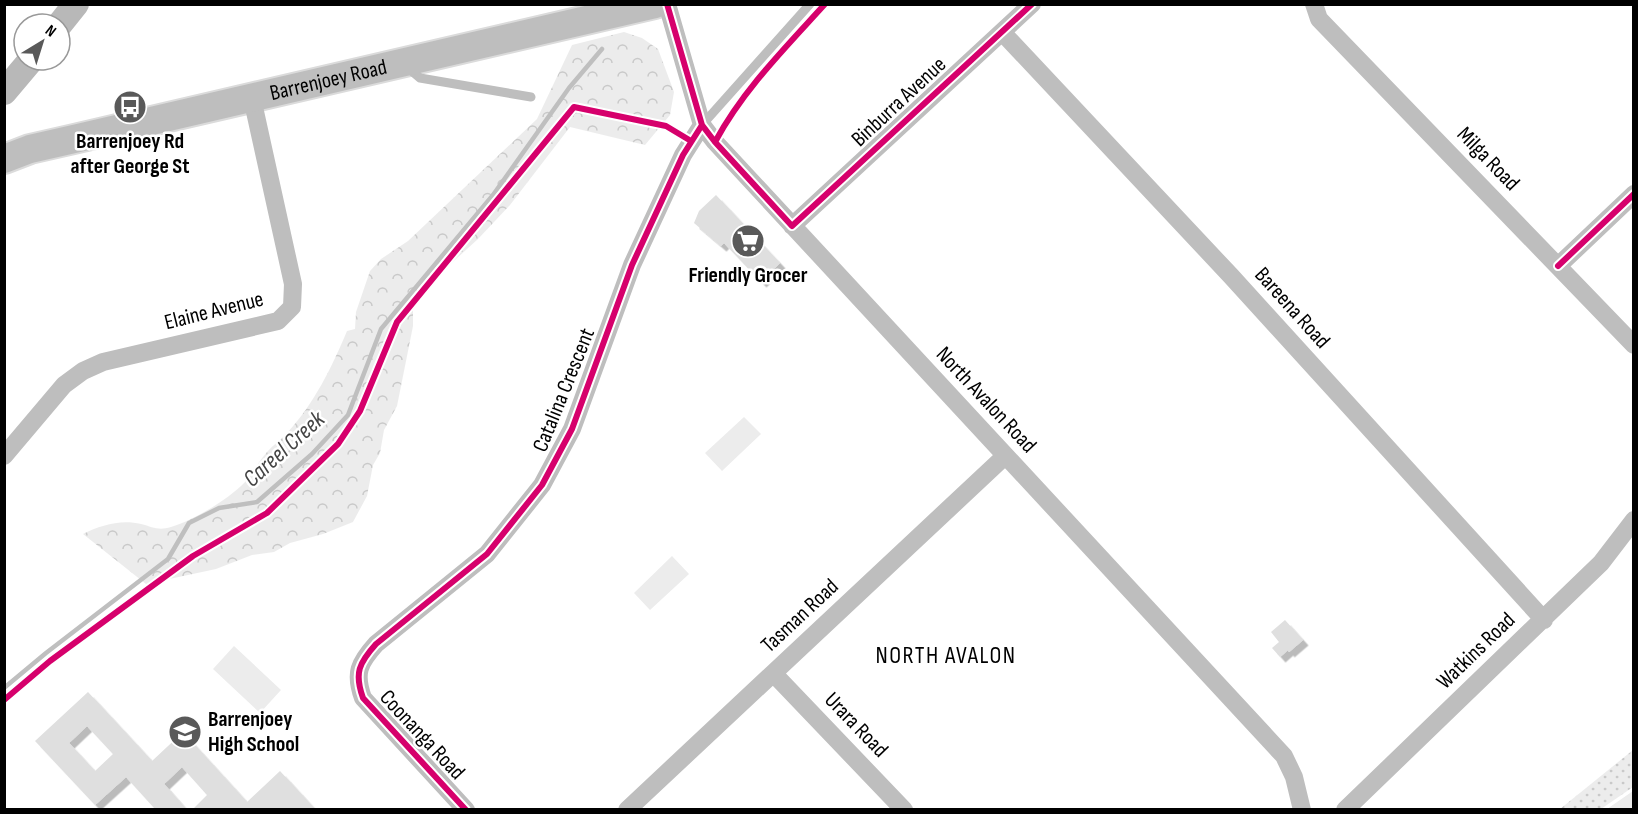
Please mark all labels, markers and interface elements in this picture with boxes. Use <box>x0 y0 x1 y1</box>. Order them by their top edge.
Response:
north arrow <box>12 12 72 72</box>
text: N <box>41 21 60 41</box>
street label: Binburra Avenue <box>846 51 952 153</box>
street label: Barrenjoey Road <box>267 53 389 107</box>
bus stop icon: Barrenjoey Rd after George St <box>112 89 148 125</box>
street label: Milga Road <box>1451 121 1525 197</box>
place label: Barrenjoey Rd after George St <box>71 128 189 180</box>
supermarket icon: Friendly Grocer <box>730 223 766 259</box>
place label: Friendly Grocer <box>688 262 808 289</box>
street label: Bareena Road <box>1249 262 1335 354</box>
street label: Elaine Avenue <box>162 286 266 336</box>
street label: Catalina Crescent <box>527 324 601 456</box>
street label: North Avalon Road <box>930 341 1042 459</box>
water label: Careel Creek <box>237 404 331 493</box>
street label: Tasman Road <box>756 573 844 659</box>
street label: Watkins Road <box>1431 607 1521 695</box>
district label: NORTH AVALON <box>875 641 1017 670</box>
street label: Coonanga Road <box>374 684 470 786</box>
street label: Urara Road <box>819 687 893 763</box>
place label: Barrenjoey High School <box>208 706 299 758</box>
school or university icon: Barrenjoey High School <box>167 714 203 750</box>

